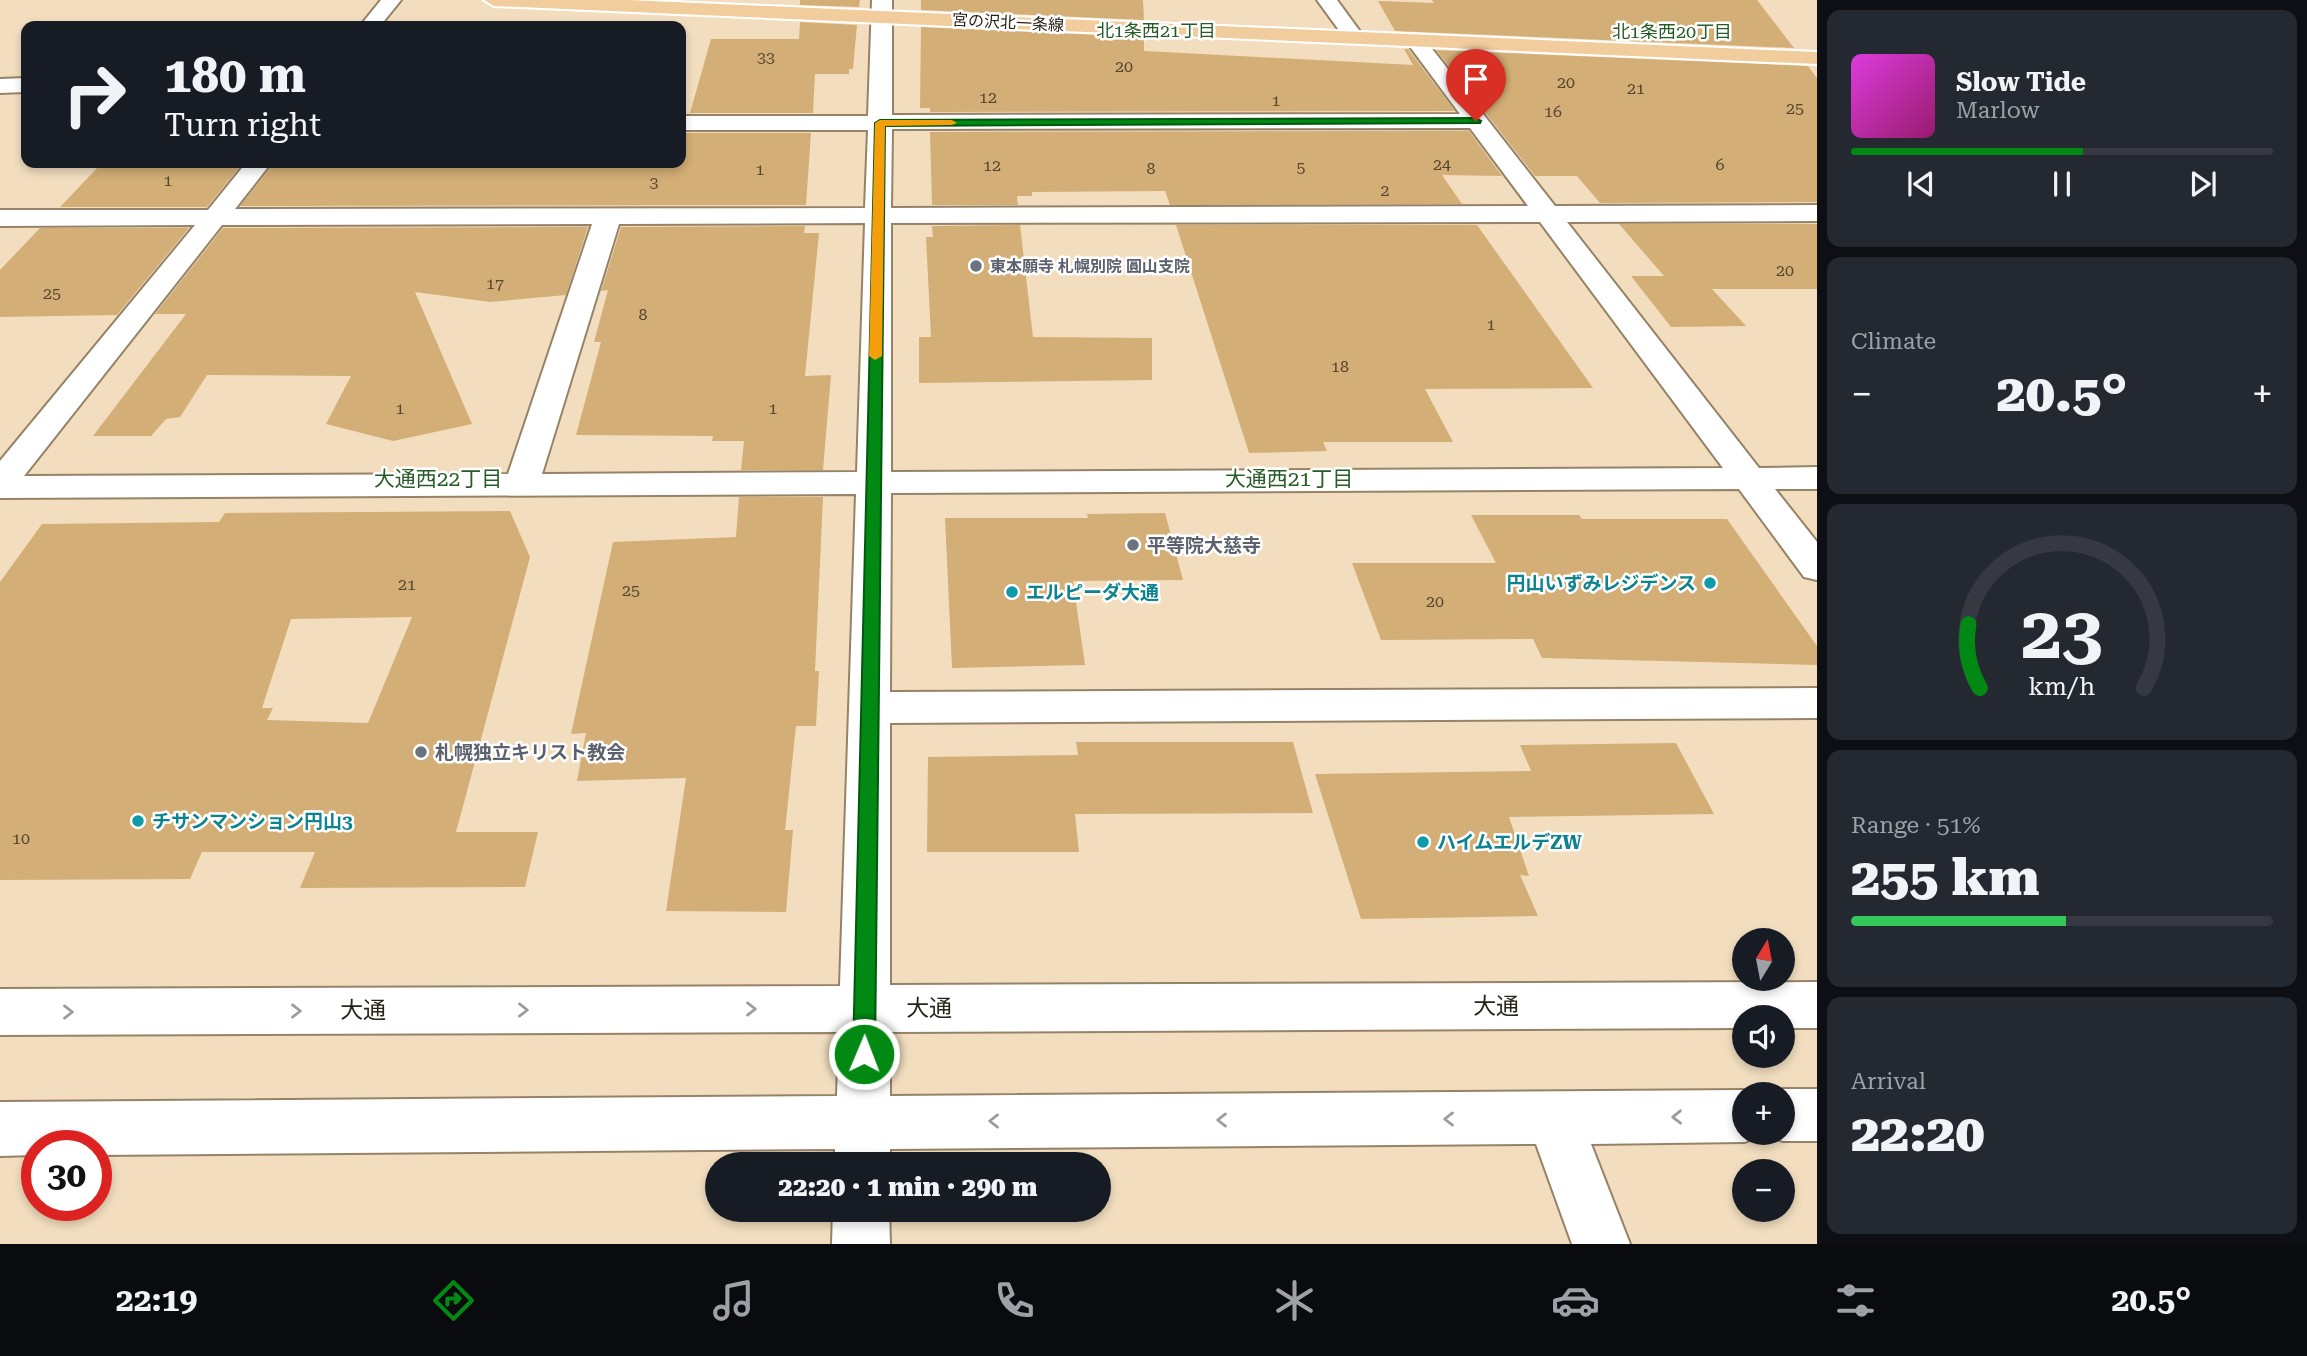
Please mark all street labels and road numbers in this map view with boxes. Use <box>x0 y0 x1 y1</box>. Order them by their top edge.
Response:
street label: 宮の沢北一条線 <box>952 10 1064 35</box>
street label: 大通 <box>1473 993 1519 1020</box>
street label: 大通 <box>906 995 952 1022</box>
street label: 大通 <box>340 997 386 1024</box>

